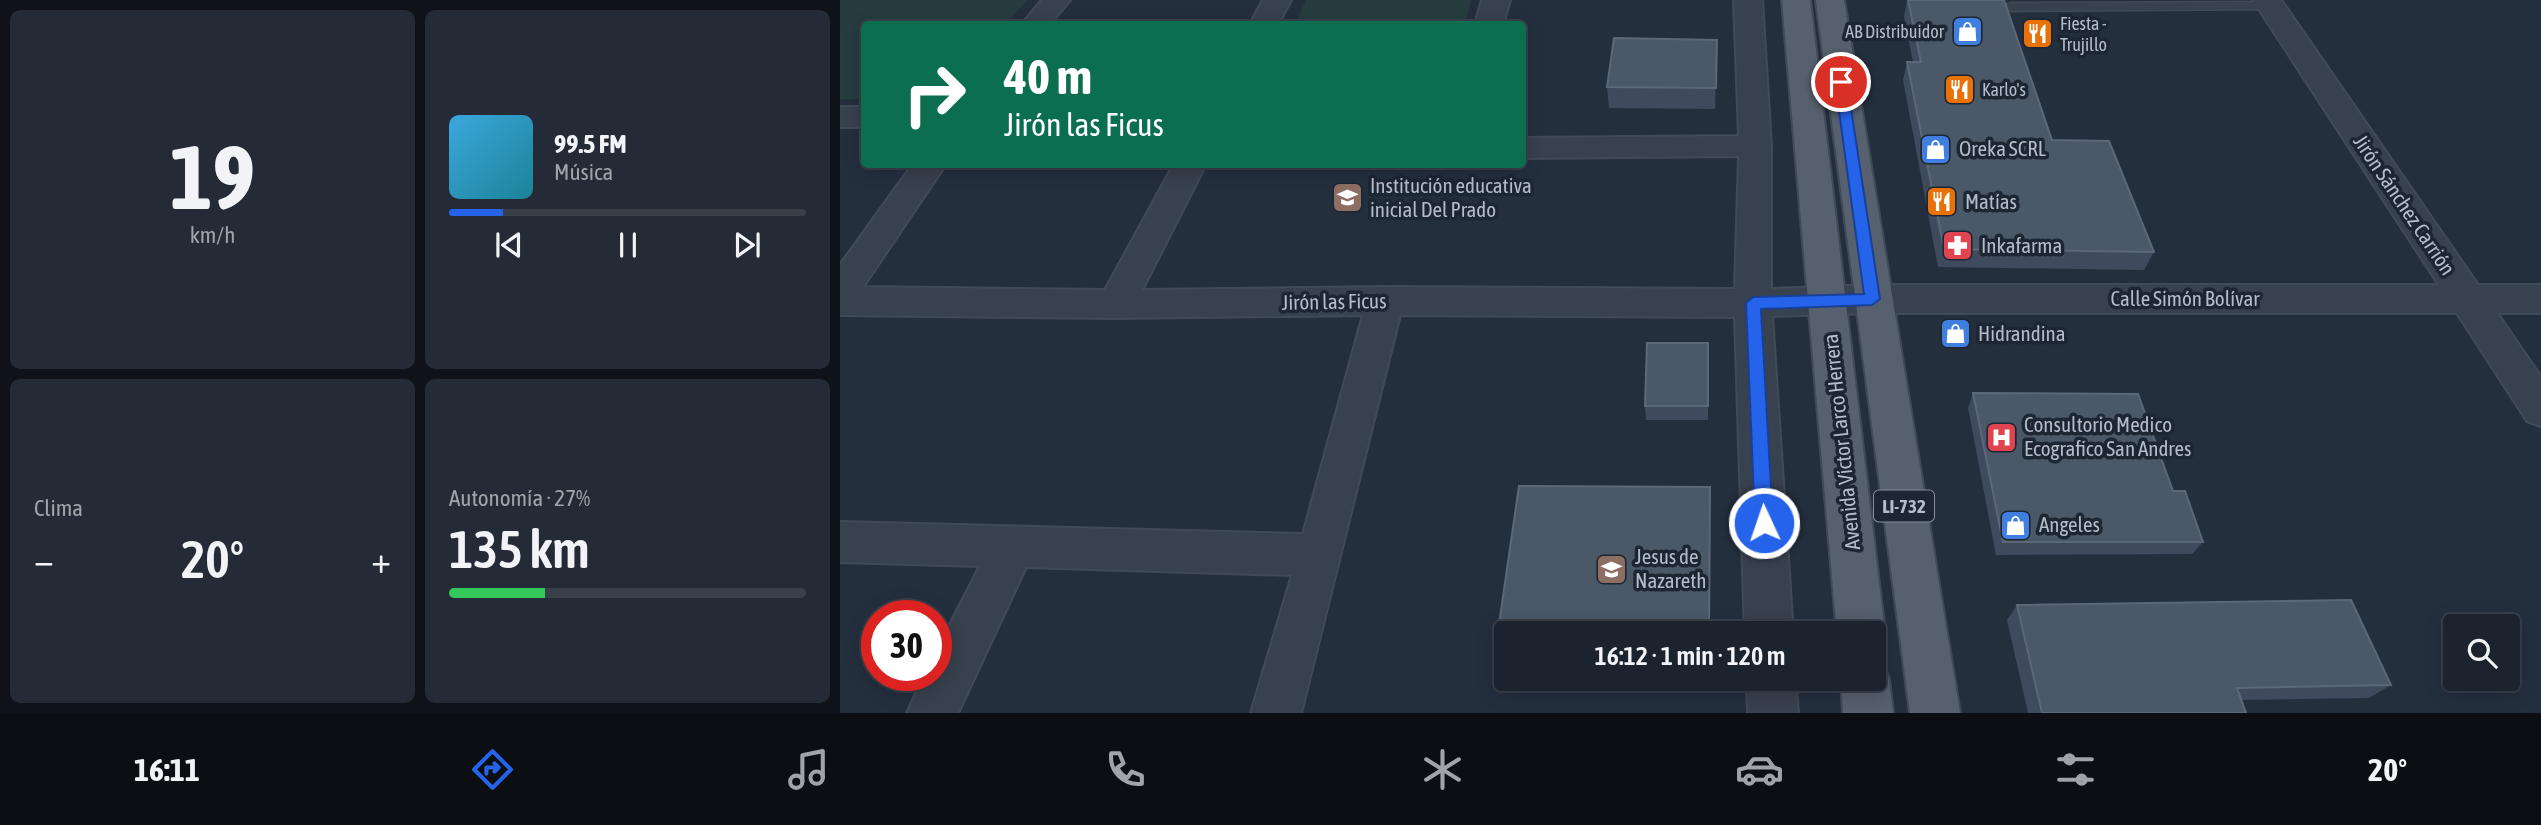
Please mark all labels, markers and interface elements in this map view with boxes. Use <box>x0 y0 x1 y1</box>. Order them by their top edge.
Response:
place label: Fiesta - Trujillo <box>2060 13 2107 55</box>
shop icon: AB Distribuidor <box>1950 15 1984 49</box>
restaurant icon: Fiesta - Trujillo <box>2020 17 2054 51</box>
place label: AB Distribuidor <box>1845 21 1945 42</box>
text: 40 m <box>1004 48 1092 104</box>
icon: right <box>889 49 980 140</box>
pin <box>1811 52 1871 112</box>
icon: arrive <box>1822 63 1860 101</box>
restaurant icon: Karlo's <box>1942 73 1976 107</box>
place label: Karlo's <box>1982 79 2026 100</box>
text: Jirón las Ficus <box>1004 106 1164 143</box>
text: 19 <box>170 124 255 228</box>
text: 99.5 FM <box>554 129 627 159</box>
street label: Jirón Sánchez Carrión <box>2349 130 2461 279</box>
shop icon: Oreka SCRL <box>1919 132 1953 166</box>
place label: Oreka SCRL <box>1959 136 2046 160</box>
text: Música <box>554 159 613 185</box>
place label: Institución educativa inicial Del Prado <box>1370 173 1532 221</box>
school or university icon: Institución educativa inicial Del Prado <box>1330 181 1364 215</box>
restaurant icon: Matías <box>1925 185 1959 219</box>
place label: Matías <box>1965 189 2017 213</box>
text: km/h <box>190 222 235 248</box>
icon: previous <box>490 226 528 264</box>
icon: pause <box>609 226 647 264</box>
icon: next <box>728 226 766 264</box>
pharmacy icon: Inkafarma <box>1941 229 1975 263</box>
place label: Inkafarma <box>1981 233 2062 257</box>
street label: Calle Simón Bolívar <box>2111 286 2260 310</box>
street label: Jirón las Ficus <box>1281 288 1387 314</box>
shop icon: Hidrandina <box>1938 317 1972 351</box>
place label: Hidrandina <box>1978 321 2065 345</box>
street label: Avenida Víctor Larco Herrera <box>1818 333 1864 551</box>
place label: Consultorio Medico Ecografico San Andres <box>2024 412 2192 460</box>
hospital icon: Consultorio Medico Ecografico San Andres <box>1984 420 2018 454</box>
text: Autonomía · 27% <box>449 485 590 511</box>
position arrow <box>1727 486 1801 560</box>
road number: LI-732 <box>1874 491 1934 522</box>
text: Clima <box>34 495 83 521</box>
shop icon: Angeles <box>1999 508 2033 542</box>
place label: Angeles <box>2039 512 2100 536</box>
text: 135 km <box>449 519 590 579</box>
text: 20° <box>181 529 244 589</box>
text: − <box>34 538 54 581</box>
text: + <box>371 538 391 581</box>
place label: Jesus de Nazareth <box>1635 544 1706 592</box>
school or university icon: Jesus de Nazareth <box>1595 552 1629 586</box>
speed limit sign: 30 <box>861 600 952 691</box>
map controls <box>2443 614 2520 691</box>
button: search <box>2443 614 2520 691</box>
text: 16:12 · 1 min · 120 m <box>1595 641 1785 671</box>
icon: directions <box>468 745 517 794</box>
icon: music <box>784 745 833 794</box>
icon: phone <box>1101 745 1150 794</box>
icon: climate <box>1418 745 1467 794</box>
icon: car <box>1735 745 1784 794</box>
icon: filters <box>2051 745 2100 794</box>
text: 16:11 <box>134 751 200 788</box>
text: 20° <box>2368 751 2407 788</box>

